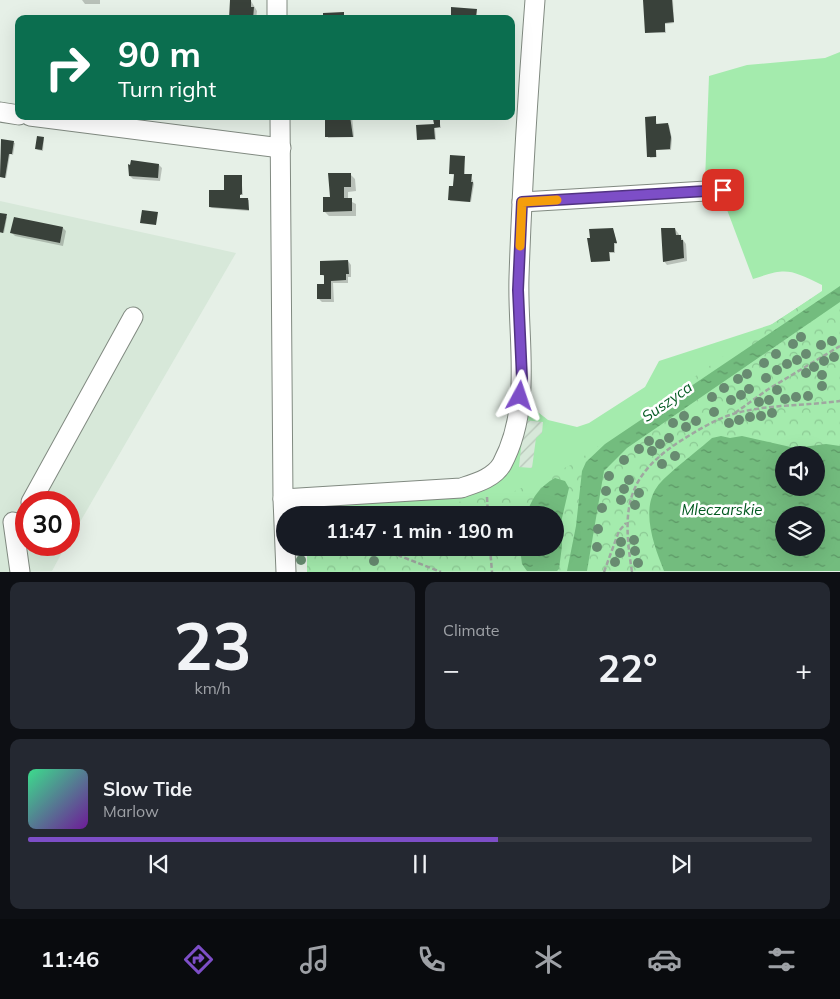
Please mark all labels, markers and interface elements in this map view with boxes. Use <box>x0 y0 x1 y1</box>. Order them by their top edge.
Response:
text: 90 m <box>118 32 201 76</box>
icon: right <box>35 35 100 100</box>
text: Turn right <box>118 75 216 103</box>
pin <box>702 169 744 211</box>
icon: arrive <box>709 176 737 204</box>
position arrow <box>493 369 545 421</box>
water label: Suszyca <box>638 377 696 426</box>
map controls <box>775 446 825 556</box>
button: sound <box>775 446 825 496</box>
speed limit sign: 30 <box>15 491 80 556</box>
water label: Mleczarskie <box>681 500 763 519</box>
button: layers <box>775 506 825 556</box>
text: 11:47 · 1 min · 190 m <box>326 519 514 543</box>
text: 23 <box>173 605 252 686</box>
text: Climate <box>443 620 499 640</box>
text: 22° <box>597 644 658 692</box>
text: − <box>443 652 460 687</box>
text: + <box>795 652 812 687</box>
text: km/h <box>194 678 231 698</box>
text: Slow Tide <box>103 777 192 801</box>
text: Marlow <box>103 801 159 821</box>
icon: previous <box>145 850 173 878</box>
icon: pause <box>406 850 434 878</box>
icon: next <box>667 850 695 878</box>
icon: directions <box>181 942 216 977</box>
icon: music <box>297 942 332 977</box>
icon: phone <box>414 942 449 977</box>
icon: climate <box>531 942 566 977</box>
icon: car <box>647 942 682 977</box>
icon: filters <box>764 942 799 977</box>
text: 11:46 <box>41 945 99 973</box>

